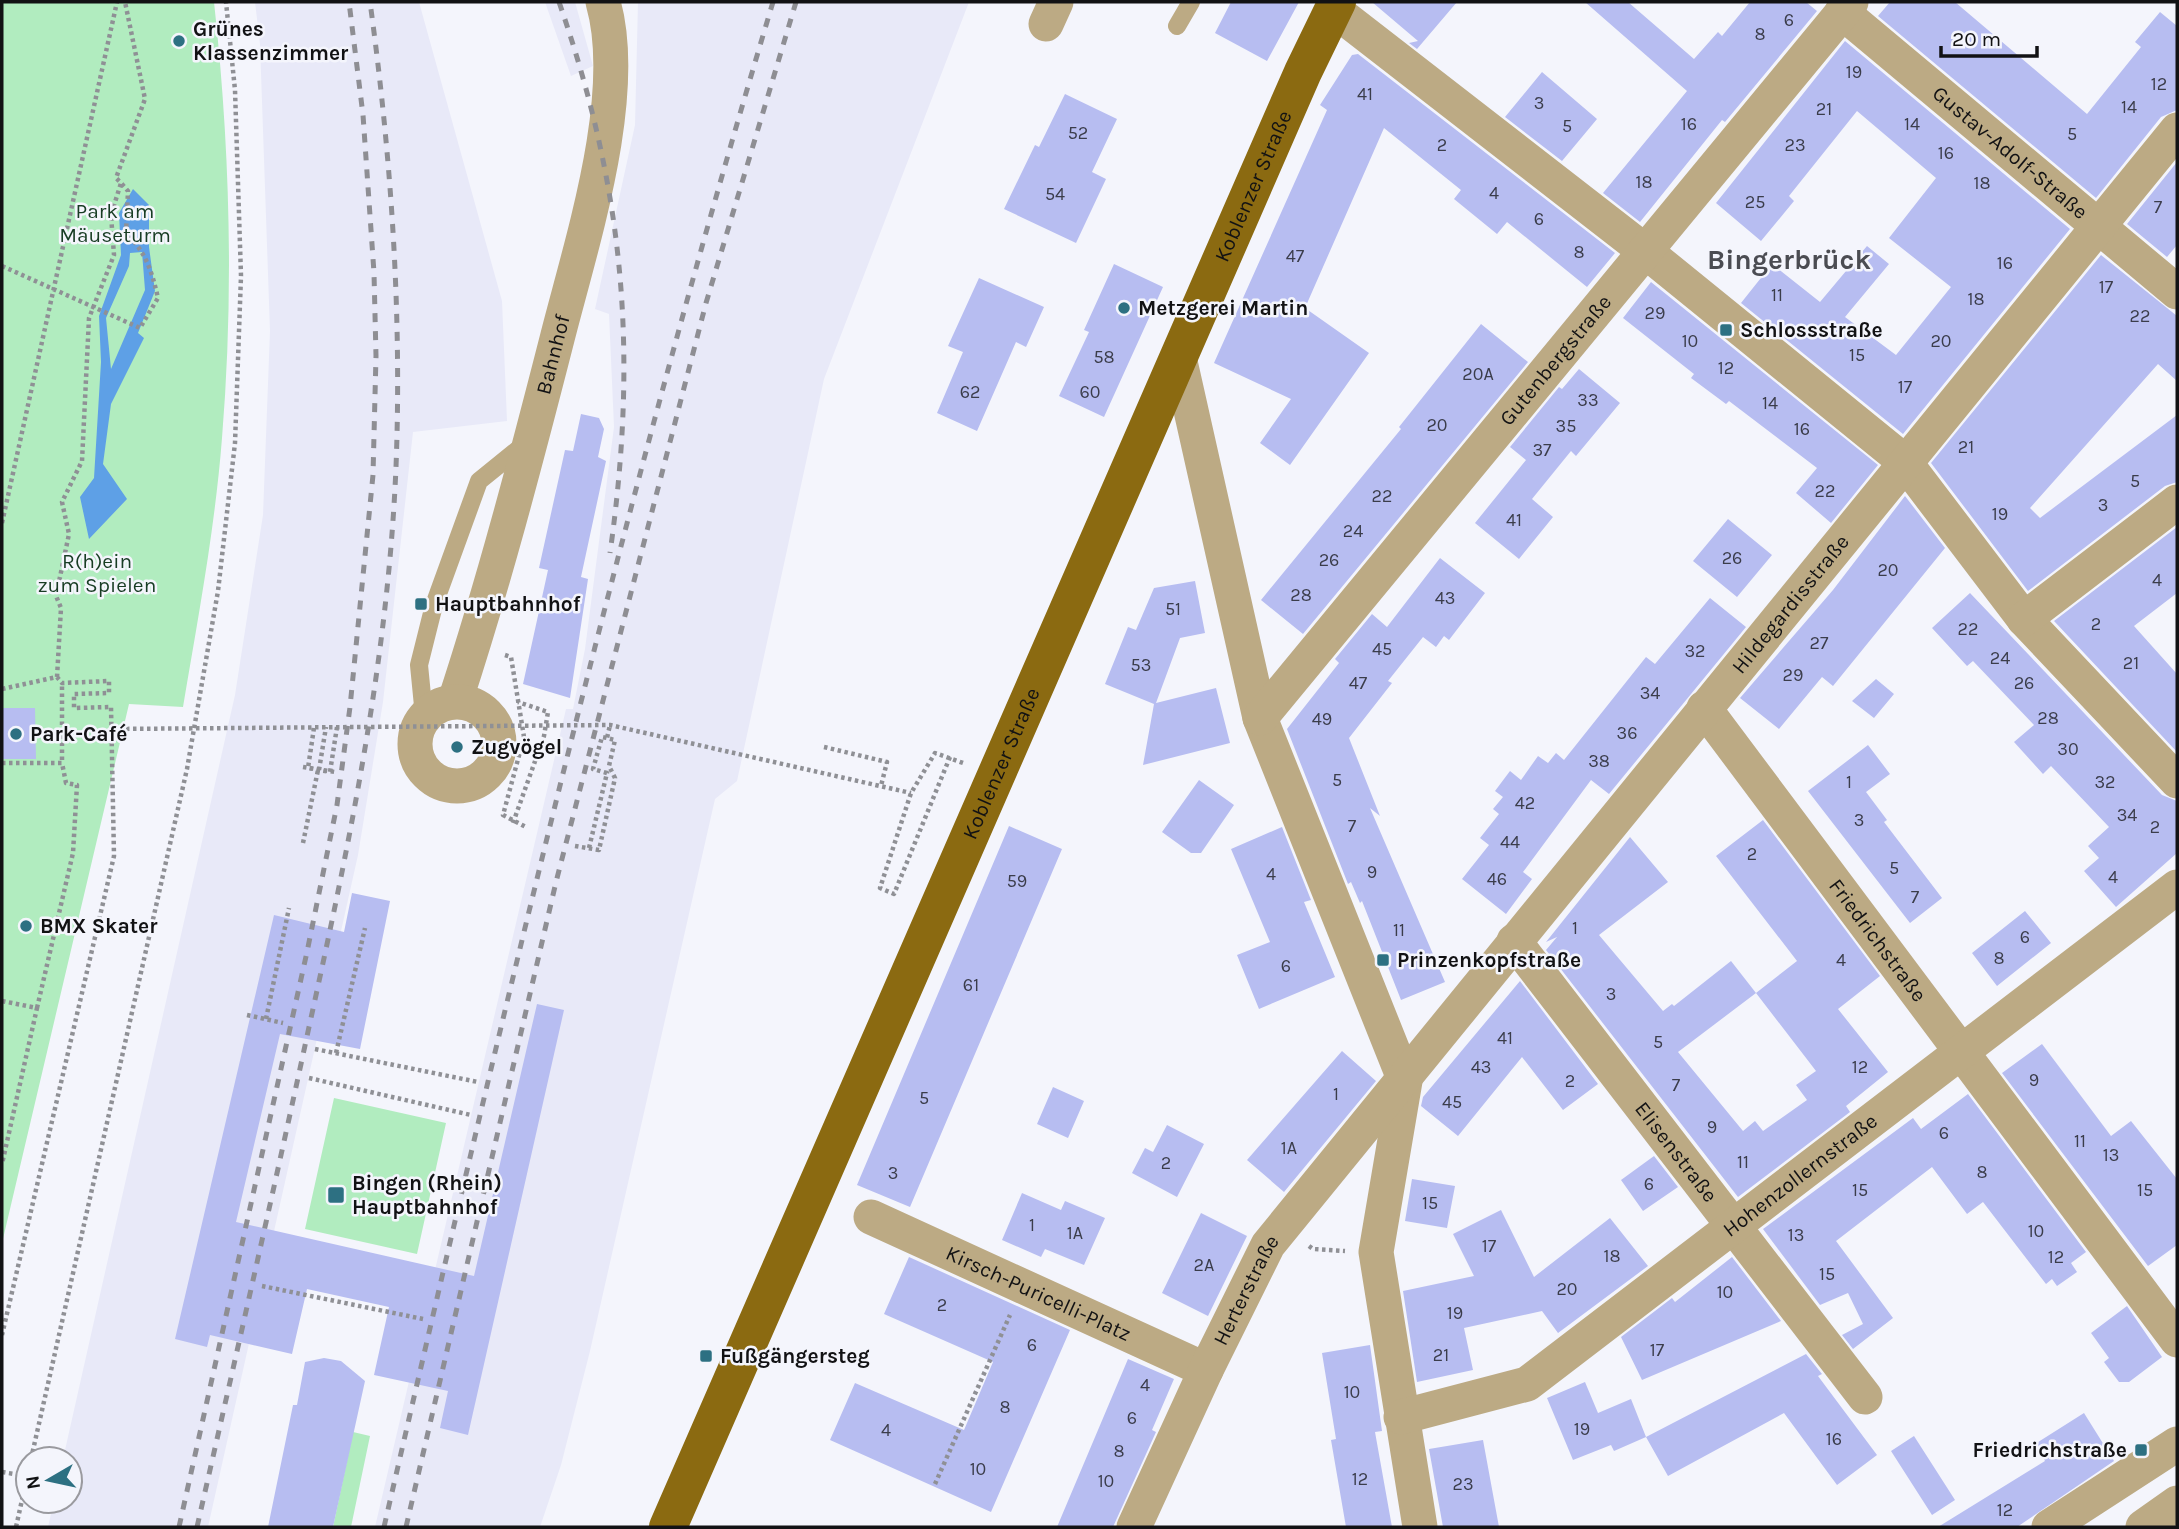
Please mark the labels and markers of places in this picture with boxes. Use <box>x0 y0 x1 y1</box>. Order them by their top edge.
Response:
place label: Grünes Klassenzimmer <box>193 17 349 65</box>
marker: Grünes Klassenzimmer <box>171 33 187 49</box>
place label: Metzgerei Martin <box>1138 296 1308 320</box>
marker: Metzgerei Martin <box>1116 300 1132 316</box>
place label: Schlossstraße <box>1740 318 1883 342</box>
marker: Schlossstraße <box>1718 322 1734 338</box>
place label: Hauptbahnhof <box>435 592 581 616</box>
marker: Hauptbahnhof <box>413 596 429 612</box>
place label: Park-Café <box>30 722 127 746</box>
marker: Park-Café <box>8 726 24 742</box>
place label: Zugvögel <box>471 735 562 759</box>
marker: Zugvögel <box>449 739 465 755</box>
place label: BMX Skater <box>40 914 158 938</box>
marker: BMX Skater <box>18 918 34 934</box>
place label: Prinzenkopfstraße <box>1397 948 1581 972</box>
marker: Prinzenkopfstraße <box>1375 952 1391 968</box>
place label: Bingen (Rhein) Hauptbahnhof <box>352 1171 502 1219</box>
marker: Bingen (Rhein) Hauptbahnhof <box>326 1185 346 1205</box>
place label: Fußgängersteg <box>720 1344 870 1368</box>
marker: Fußgängersteg <box>698 1348 714 1364</box>
place label: Friedrichstraße <box>1972 1438 2127 1462</box>
marker: Friedrichstraße <box>2133 1442 2149 1458</box>

